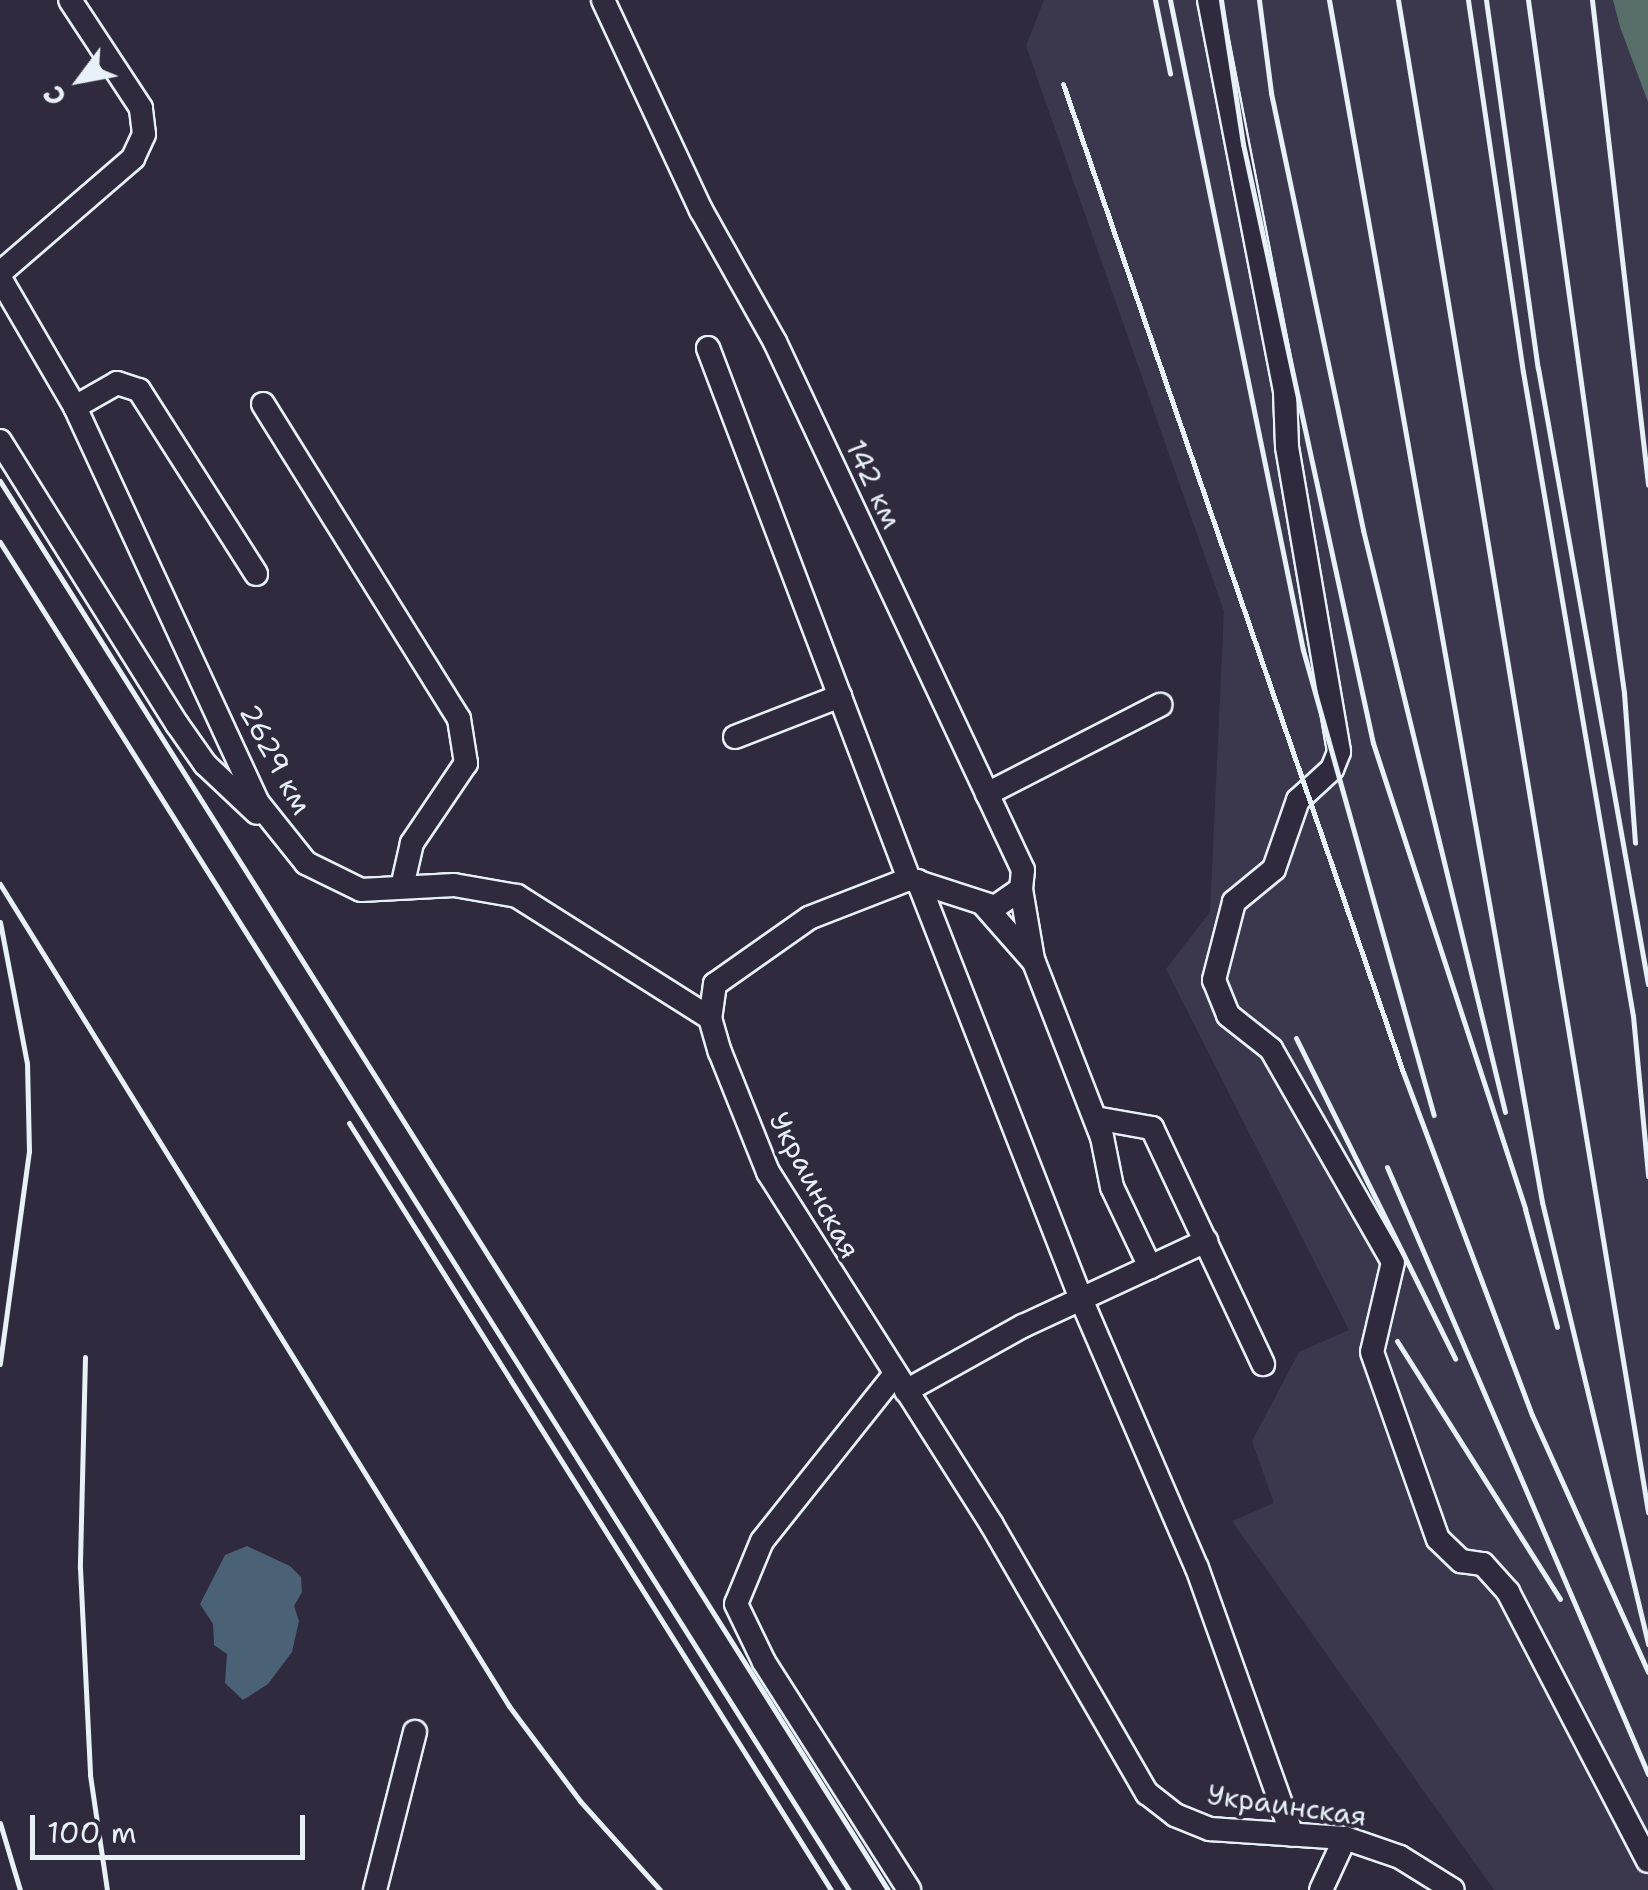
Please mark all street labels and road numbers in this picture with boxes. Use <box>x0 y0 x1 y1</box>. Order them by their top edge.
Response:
street label: 142 км <box>839 434 909 534</box>
street label: 2629 км <box>233 698 319 820</box>
street label: Украинская <box>762 1106 868 1264</box>
street label: Украинская <box>1205 1777 1369 1833</box>

